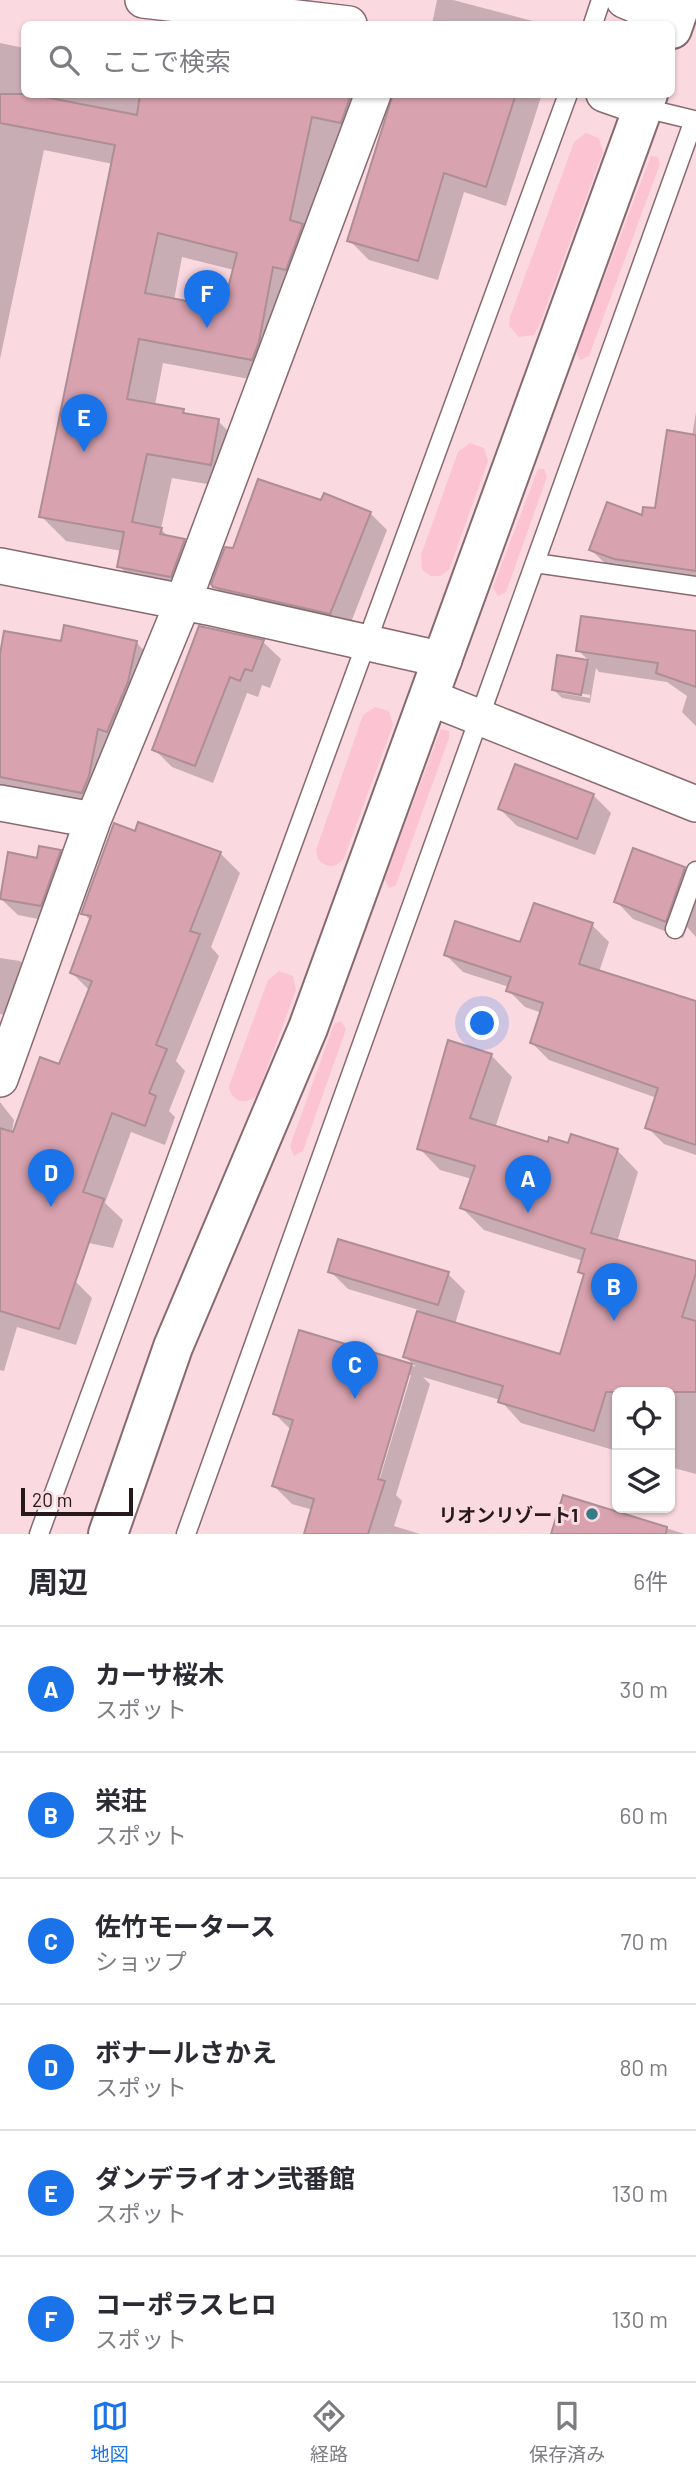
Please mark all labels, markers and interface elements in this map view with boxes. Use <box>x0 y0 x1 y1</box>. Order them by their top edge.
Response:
search box <box>21 21 675 98</box>
icon: search <box>45 41 83 79</box>
text: ここで検索 <box>101 45 231 76</box>
pin: F <box>184 270 230 328</box>
pin: E <box>61 394 107 452</box>
your location <box>465 1006 499 1040</box>
pin: D <box>28 1149 74 1207</box>
pin: A <box>505 1155 551 1213</box>
pin: B <box>591 1263 637 1321</box>
pin: C <box>332 1341 378 1399</box>
map controls <box>612 1387 675 1513</box>
button: locate <box>612 1387 675 1450</box>
button: layers <box>612 1450 675 1513</box>
scale bar <box>21 1485 133 1517</box>
text: 20 m <box>32 1488 72 1511</box>
place label: リオンリゾート1 <box>438 1503 578 1526</box>
marker: リオンリゾート1 <box>584 1506 600 1522</box>
text: 周辺 <box>28 1563 88 1599</box>
text: 6件 <box>633 1567 668 1595</box>
text: カーサ桜木 <box>95 1658 224 1689</box>
text: A <box>43 1675 59 1703</box>
text: 30 m <box>620 1675 668 1703</box>
text: スポット <box>95 1695 187 1723</box>
text: 栄荘 <box>95 1784 147 1815</box>
text: B <box>44 1801 58 1829</box>
text: 60 m <box>620 1801 668 1829</box>
text: スポット <box>95 1821 187 1849</box>
text: 佐竹モータース <box>95 1910 276 1941</box>
text: C <box>44 1927 58 1955</box>
text: 70 m <box>621 1927 668 1955</box>
text: ショップ <box>95 1947 187 1975</box>
text: ボナールさかえ <box>95 2036 277 2067</box>
text: D <box>44 2053 58 2081</box>
text: 80 m <box>619 2053 668 2081</box>
text: スポット <box>95 2073 187 2101</box>
text: ダンデライオン弐番館 <box>95 2162 355 2193</box>
text: E <box>44 2179 58 2207</box>
text: 130 m <box>611 2179 668 2207</box>
text: スポット <box>95 2199 187 2227</box>
text: コーポラスヒロ <box>95 2288 276 2319</box>
text: F <box>45 2305 57 2333</box>
text: 130 m <box>611 2305 668 2333</box>
text: スポット <box>95 2325 187 2353</box>
tab: 地図 <box>91 2397 129 2466</box>
tab: 経路 <box>310 2397 348 2466</box>
tab: 保存済み <box>529 2397 605 2466</box>

